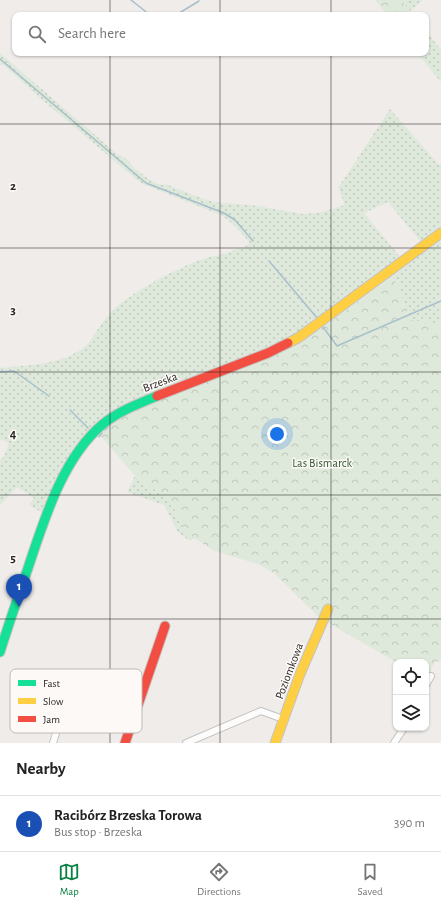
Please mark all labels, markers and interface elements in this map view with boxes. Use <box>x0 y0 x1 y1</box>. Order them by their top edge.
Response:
search box <box>12 12 429 56</box>
icon: search <box>26 23 48 45</box>
text: Search here <box>58 26 126 41</box>
text: 2 <box>10 180 16 193</box>
text: 3 <box>10 304 16 317</box>
street label: Brzeska <box>141 370 179 394</box>
your location <box>267 424 287 444</box>
text: 4 <box>10 428 17 441</box>
park label: Las Bismarck <box>292 457 352 469</box>
text: 5 <box>10 552 16 565</box>
pin: 1 <box>6 574 32 607</box>
street label: Poziomkowa <box>273 641 305 701</box>
map controls <box>393 659 429 731</box>
button: locate <box>393 659 429 695</box>
legend <box>10 669 142 733</box>
text: Fast <box>43 678 61 689</box>
button: layers <box>393 695 429 731</box>
text: Slow <box>43 696 64 707</box>
text: Jam <box>43 714 60 725</box>
text: Nearby <box>16 760 66 777</box>
text: Racibórz Brzeska Torowa <box>54 808 202 823</box>
text: 1 <box>27 817 31 830</box>
text: 390 m <box>394 817 425 830</box>
text: Bus stop · Brzeska <box>54 826 142 839</box>
tab: Map <box>58 861 80 898</box>
tab: Directions <box>197 861 241 898</box>
tab: Saved <box>357 861 383 898</box>

